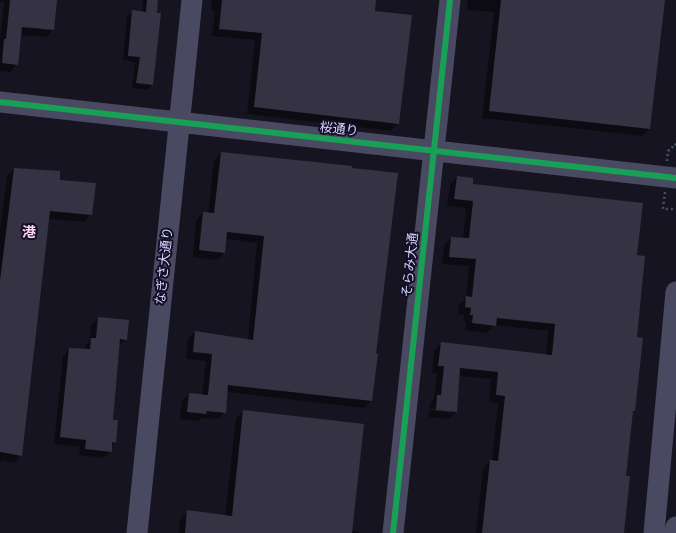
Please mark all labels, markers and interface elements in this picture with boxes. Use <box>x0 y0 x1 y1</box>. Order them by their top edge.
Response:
street label: 桜通り <box>319 120 359 140</box>
district label: 港 <box>22 225 36 241</box>
street label: なぎさ大通り <box>153 226 177 306</box>
street label: そらみ大通 <box>400 232 422 298</box>

